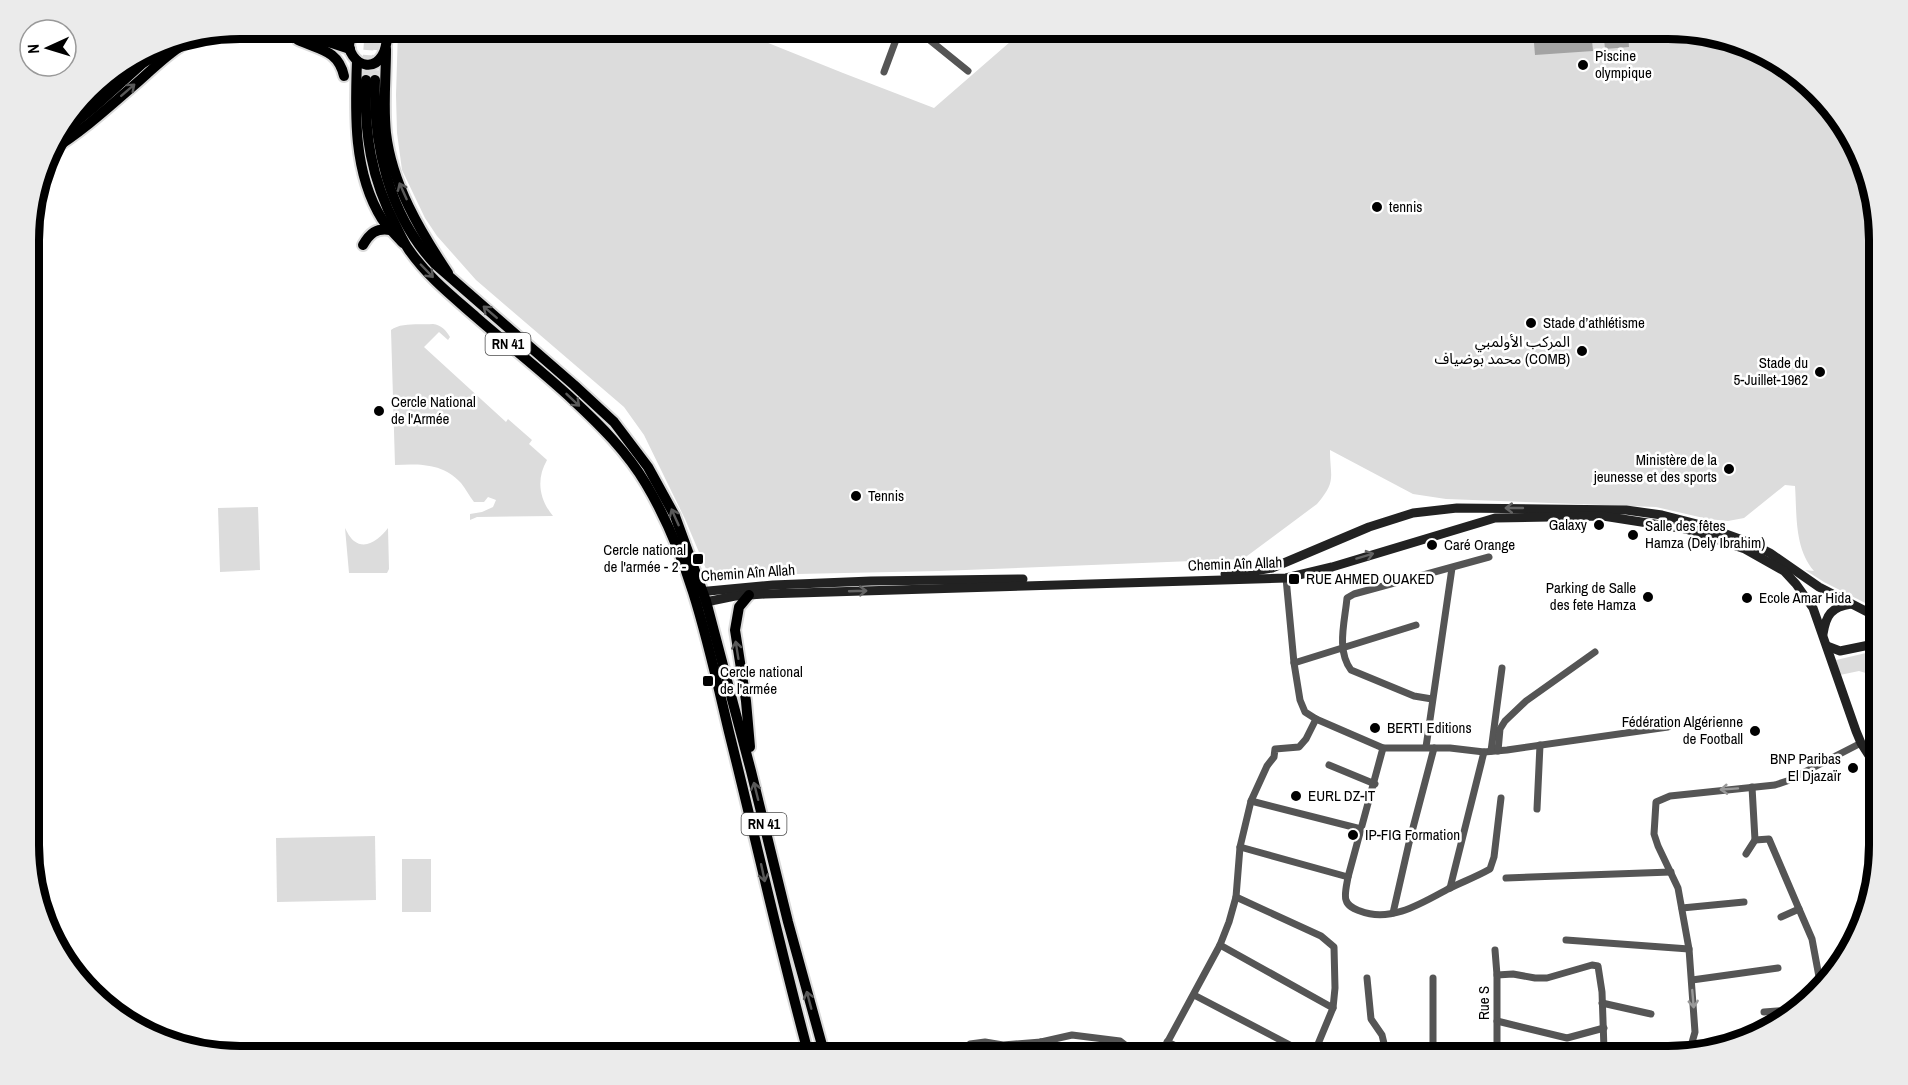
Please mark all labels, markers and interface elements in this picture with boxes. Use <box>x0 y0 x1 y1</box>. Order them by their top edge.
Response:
north arrow <box>18 18 78 78</box>
text: N <box>22 44 44 55</box>
place label: Piscine olympique <box>1595 45 1652 83</box>
marker: Piscine olympique <box>1576 58 1590 72</box>
one-way arrow <box>120 84 136 97</box>
one-way arrow <box>396 182 407 200</box>
place label: tennis <box>1389 196 1423 217</box>
marker: tennis <box>1370 200 1384 214</box>
one-way arrow <box>419 263 434 278</box>
one-way arrow <box>482 305 498 318</box>
place label: Stade d’athlétisme <box>1543 312 1645 333</box>
marker: Stade d’athlétisme <box>1524 316 1538 330</box>
place label: المركب الأولمبي محمد بوضياف (COMB) <box>1435 331 1570 369</box>
road number: RN 41 <box>486 333 530 355</box>
marker: المركب الأولمبي محمد بوضياف (COMB) <box>1575 344 1589 358</box>
place label: Stade du 5-Juillet-1962 <box>1733 352 1808 390</box>
marker: Stade du 5-Juillet-1962 <box>1813 365 1827 379</box>
place label: Cercle National de l'Armée <box>391 391 476 429</box>
one-way arrow <box>565 393 580 407</box>
marker: Cercle National de l'Armée <box>372 404 386 418</box>
place label: Ministère de la jeunesse et des sports <box>1593 449 1717 487</box>
marker: Ministère de la jeunesse et des sports <box>1722 462 1736 476</box>
place label: Tennis <box>868 485 904 506</box>
marker: Tennis <box>849 489 863 503</box>
one-way arrow <box>1504 502 1524 514</box>
one-way arrow <box>668 508 680 526</box>
place label: Galaxy <box>1549 514 1588 535</box>
place label: Salle des fêtes Hamza (Dely Ibrahim) <box>1645 515 1765 553</box>
marker: Galaxy <box>1592 518 1606 532</box>
marker: Salle des fêtes Hamza (Dely Ibrahim) <box>1626 528 1640 542</box>
place label: Caré Orange <box>1444 534 1515 555</box>
marker: Caré Orange <box>1425 538 1439 552</box>
place label: Cercle national de l'armée - 2 - <box>603 539 686 577</box>
one-way arrow <box>1355 550 1374 561</box>
street label: Chemin Aîn Allah <box>1187 551 1283 576</box>
marker: Cercle national de l'armée - 2 - <box>691 552 705 566</box>
street label: Chemin Aîn Allah <box>700 559 796 586</box>
place label: RUE AHMED OUAKED <box>1306 568 1435 589</box>
marker: RUE AHMED OUAKED <box>1287 572 1301 586</box>
place label: Parking de Salle des fete Hamza <box>1546 577 1636 615</box>
one-way arrow <box>848 585 868 596</box>
place label: Ecole Amar Hida <box>1759 587 1851 608</box>
marker: Parking de Salle des fete Hamza <box>1641 590 1655 604</box>
marker: Ecole Amar Hida <box>1740 591 1754 605</box>
one-way arrow <box>732 641 743 661</box>
place label: Cercle national de l'armée <box>720 661 803 699</box>
marker: Cercle national de l'armée <box>701 674 715 688</box>
place label: Fédération Algérienne de Football <box>1622 711 1743 749</box>
place label: BERTI Editions <box>1387 717 1472 738</box>
marker: BERTI Editions <box>1368 721 1382 735</box>
marker: Fédération Algérienne de Football <box>1748 724 1762 738</box>
place label: BNP Paribas El Djazaïr <box>1770 748 1841 786</box>
marker: BNP Paribas El Djazaïr <box>1846 761 1860 775</box>
one-way arrow <box>749 781 761 800</box>
one-way arrow <box>1719 784 1739 795</box>
place label: EURL DZ-IT <box>1308 785 1376 806</box>
marker: EURL DZ-IT <box>1289 789 1303 803</box>
road number: RN 41 <box>742 813 786 835</box>
place label: IP-FIG Formation <box>1365 824 1460 845</box>
marker: IP-FIG Formation <box>1346 828 1360 842</box>
one-way arrow <box>758 863 769 883</box>
street label: Rue S <box>1473 986 1494 1020</box>
one-way arrow <box>1688 989 1699 1009</box>
one-way arrow <box>803 991 815 1010</box>

